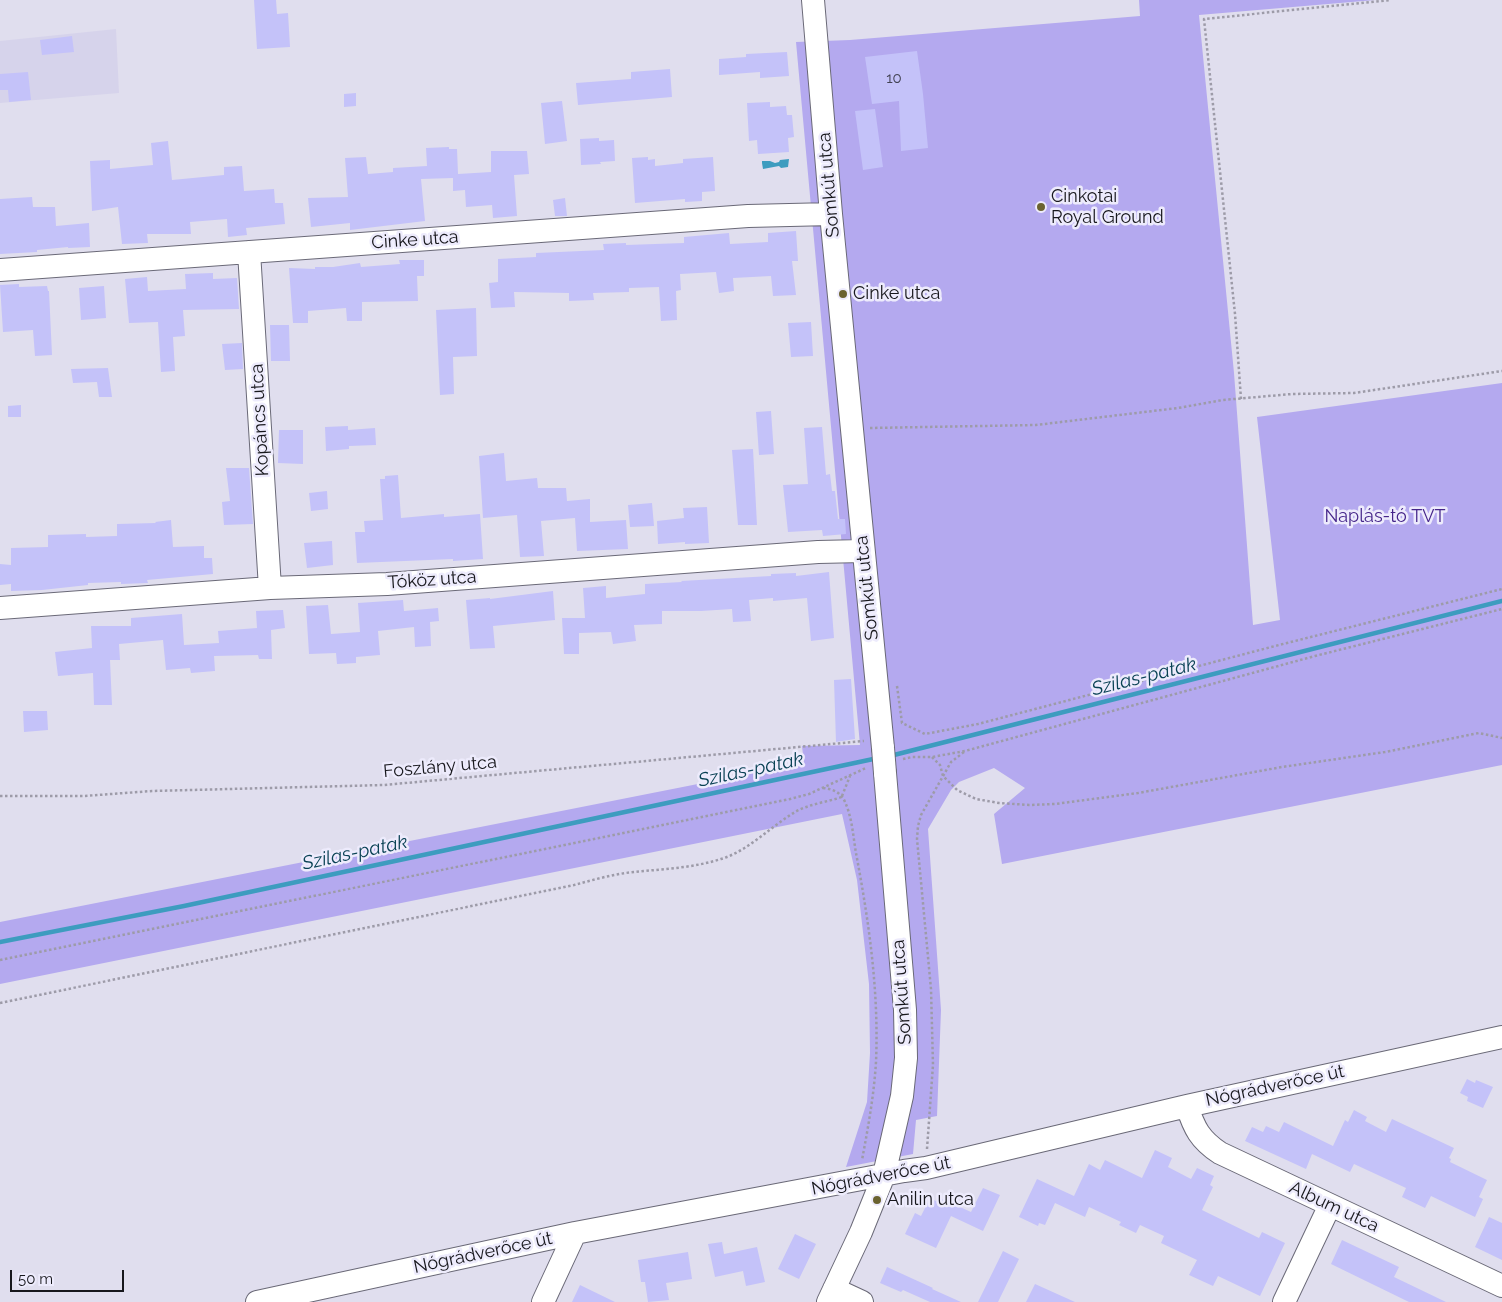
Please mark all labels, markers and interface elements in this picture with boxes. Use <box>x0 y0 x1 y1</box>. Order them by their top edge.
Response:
house number: 10 <box>886 69 902 87</box>
street label: Somkút utca <box>814 132 844 238</box>
place label: Cinkotai Royal Ground <box>1051 186 1164 228</box>
marker: Cinkotai Royal Ground <box>1035 201 1047 213</box>
street label: Cinke utca <box>371 226 459 254</box>
place label: Cinke utca <box>853 283 940 305</box>
marker: Cinke utca <box>837 288 849 300</box>
street label: Kopáncs utca <box>246 363 274 477</box>
park label: Naplás-tó TVT <box>1324 506 1446 528</box>
street label: Somkút utca <box>851 535 883 641</box>
street label: Tóköz utca <box>387 566 477 594</box>
water label: Szilas-patak <box>1089 653 1199 701</box>
water label: Szilas-patak <box>696 748 806 792</box>
street label: Foszlány utca <box>382 751 498 783</box>
water label: Szilas-patak <box>300 831 410 875</box>
street label: Somkút utca <box>888 939 916 1045</box>
street label: Nógrádverőce út <box>1204 1061 1346 1111</box>
street label: Nógrádverőce út <box>810 1152 952 1200</box>
street label: Album utca <box>1286 1177 1382 1237</box>
place label: Anilin utca <box>887 1189 974 1211</box>
marker: Anilin utca <box>871 1194 883 1206</box>
street label: Nógrádverőce út <box>412 1228 554 1278</box>
scale bar <box>12 1260 126 1292</box>
text: 50 m <box>18 1270 53 1288</box>

